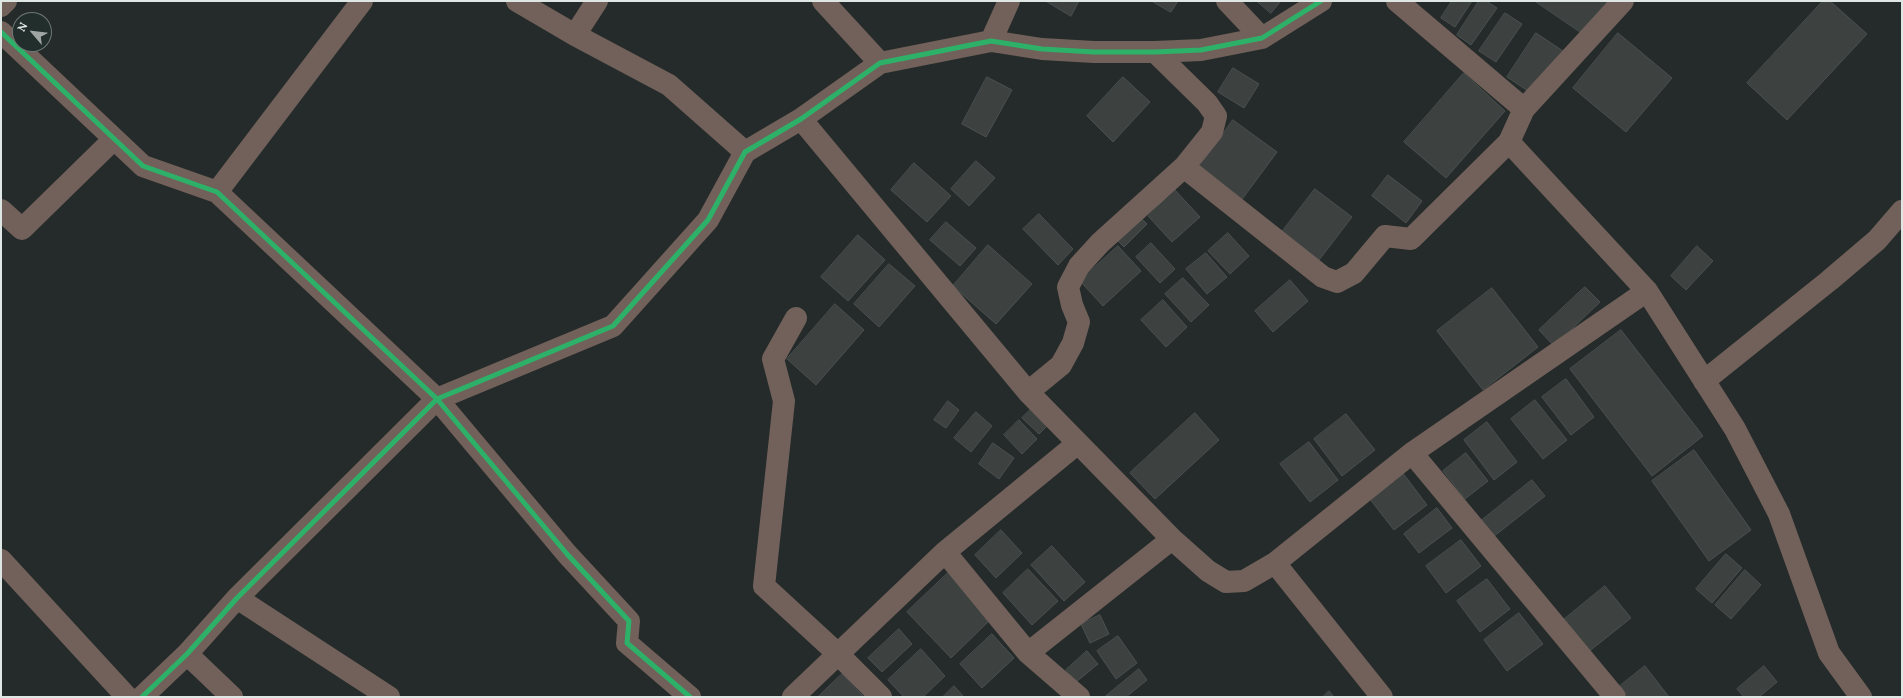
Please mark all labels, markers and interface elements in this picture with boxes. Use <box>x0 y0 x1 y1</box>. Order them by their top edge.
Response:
north arrow <box>12 12 52 52</box>
text: N <box>14 20 30 34</box>

